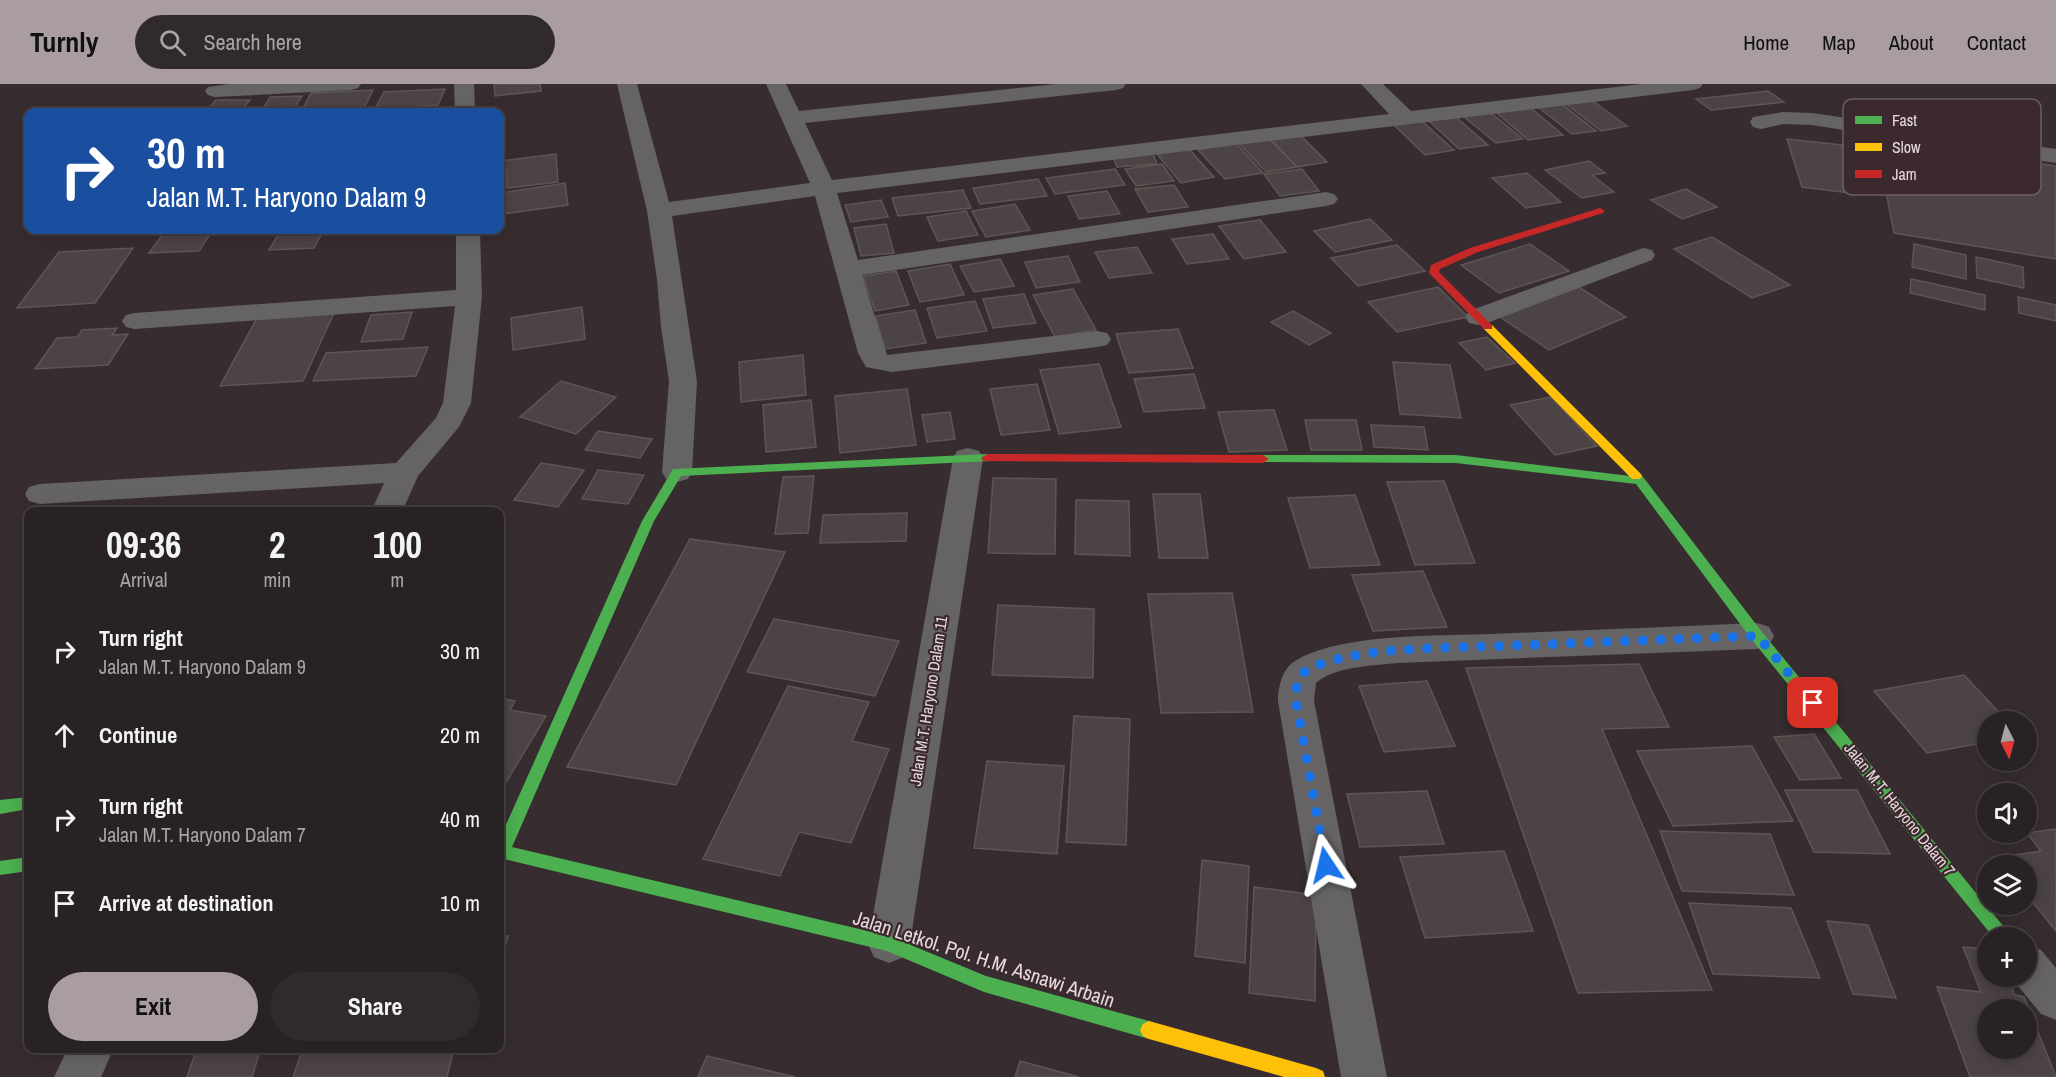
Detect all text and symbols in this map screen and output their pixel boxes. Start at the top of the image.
search box [135,15,555,69]
text: Turnly [30,23,99,61]
icon: search [156,26,189,59]
text: Search here [204,27,302,57]
text: Home [1743,28,1789,57]
text: Map [1822,28,1856,57]
text: About [1889,28,1934,57]
text: Contact [1967,28,2026,57]
legend [1843,99,2041,195]
text: Fast [1892,109,1917,131]
text: 30 m [147,125,226,181]
icon: right [48,132,126,210]
text: Slow [1892,136,1921,158]
text: Jam [1892,163,1917,185]
text: Jalan M.T. Haryono Dalam 9 [147,179,426,215]
text: 09:36 [106,521,181,569]
text: 2 [269,521,285,569]
text: 100 [373,521,422,569]
text: Arrival [120,566,167,593]
text: min [263,566,291,593]
text: m [391,566,404,593]
street label: Jalan M.T. Haryono Dalam 11 [904,614,952,788]
text: Turn right [99,623,183,653]
icon: right [48,635,81,668]
text: 30 m [440,636,480,666]
text: Jalan M.T. Haryono Dalam 9 [99,653,306,680]
pin [1787,677,1838,728]
icon: arrive [1796,686,1829,719]
north arrow [1977,711,2037,771]
map controls [1977,711,2037,1059]
icon: ahead [48,719,81,752]
text: Continue [99,720,177,750]
text: 20 m [440,720,480,750]
street label: Jalan M.T. Haryono Dalam 7 [1839,738,1961,880]
button: sound [1977,783,2037,843]
text: Turn right [99,791,183,821]
icon: right [48,803,81,836]
text: 40 m [440,804,480,834]
text: Jalan M.T. Haryono Dalam 7 [99,821,306,848]
position arrow [1294,833,1358,897]
button: layers [1977,855,2037,915]
icon: arrive [48,887,81,920]
text: Arrive at destination [99,888,273,918]
text: 10 m [440,888,480,918]
street label: Jalan Letkol. Pol. H.M. Asnawi Arbain [850,903,1118,1014]
button: + [1977,927,2037,987]
button: Exit [48,972,258,1041]
button: Share [270,972,480,1041]
button: − [1977,999,2037,1059]

